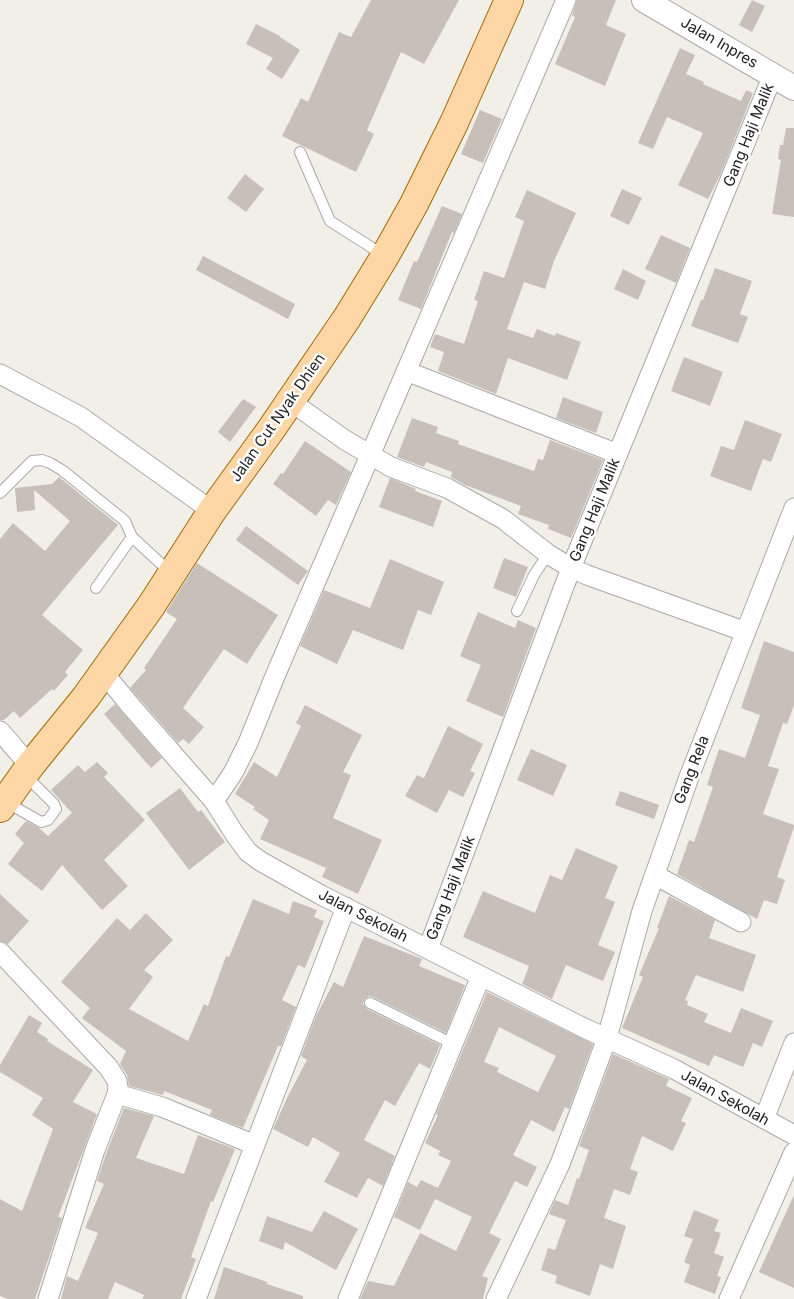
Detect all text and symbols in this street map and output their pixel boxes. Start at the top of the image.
street label: Jalan Inpres [677,14,761,72]
street label: Gang Haji Malik [720,80,778,190]
street label: Jalan Cut Nyak Dhien [227,350,329,486]
street label: Gang Haji Malik [566,455,624,565]
street label: Gang Rela [671,733,713,807]
street label: Gang Haji Malik [423,833,479,943]
street label: Jalan Sekolah [315,886,411,946]
street label: Jalan Sekolah [678,1066,772,1130]

